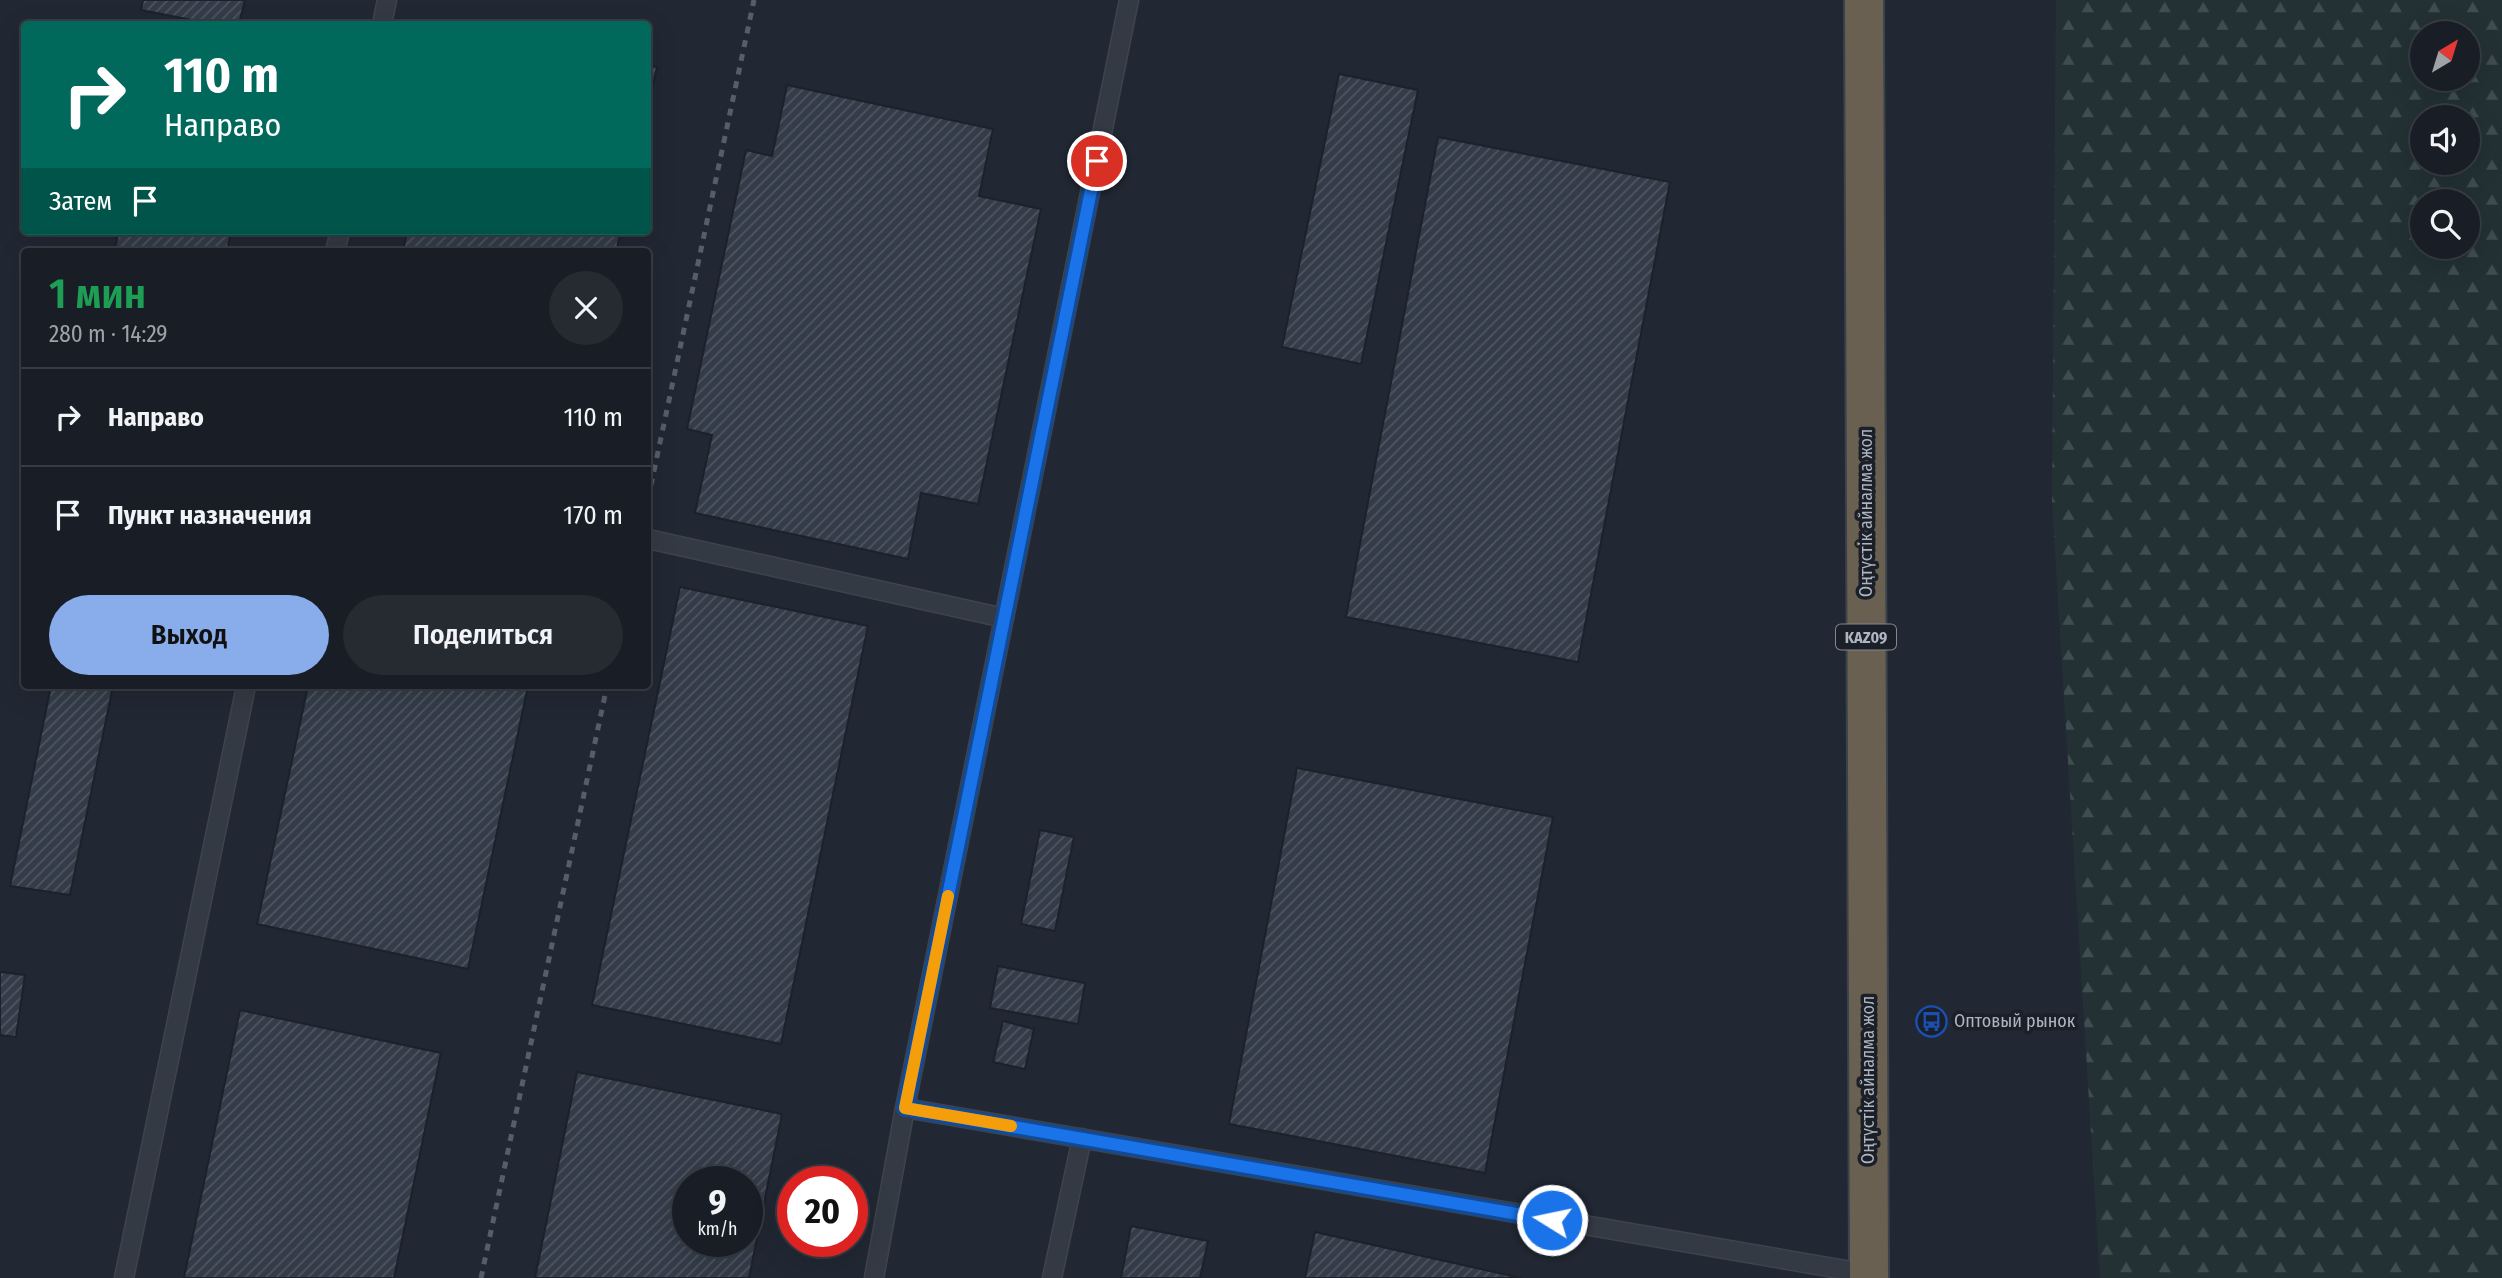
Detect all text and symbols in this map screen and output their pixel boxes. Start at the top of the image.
north arrow [2410,21,2480,91]
map controls [2410,21,2480,259]
text: 110 m [164,46,279,105]
icon: right [49,49,140,140]
button: sound [2410,105,2480,175]
text: Направо [164,106,281,144]
pin [1067,131,1127,191]
icon: arrive [1078,142,1116,180]
icon: arrive [126,182,164,220]
text: Затем [49,186,112,217]
button: search [2410,189,2480,259]
text: 1 мин [49,269,146,319]
button: close [549,271,623,345]
text: 280 m · 14:29 [49,320,168,348]
icon: right [49,398,87,436]
text: Направо [108,402,204,433]
text: 110 m [563,402,623,433]
street label: Оңтүстік айналма жол [1855,429,1877,597]
icon: arrive [49,496,87,534]
text: Пункт назначения [108,500,312,531]
text: 170 m [563,500,623,531]
button: Выход [49,595,329,675]
button: Поделиться [343,595,623,675]
road number: KAZ09 [1836,624,1896,650]
street label: Оңтүстік айналма жол [1857,996,1879,1164]
bus stop icon: Оптовый рынок [1914,1004,1948,1038]
place label: Оптовый рынок [1954,1010,2076,1032]
speed limit sign: 20 [777,1166,868,1257]
text: 9 [708,1181,727,1223]
position arrow [1515,1183,1589,1257]
text: km/h [697,1218,738,1240]

